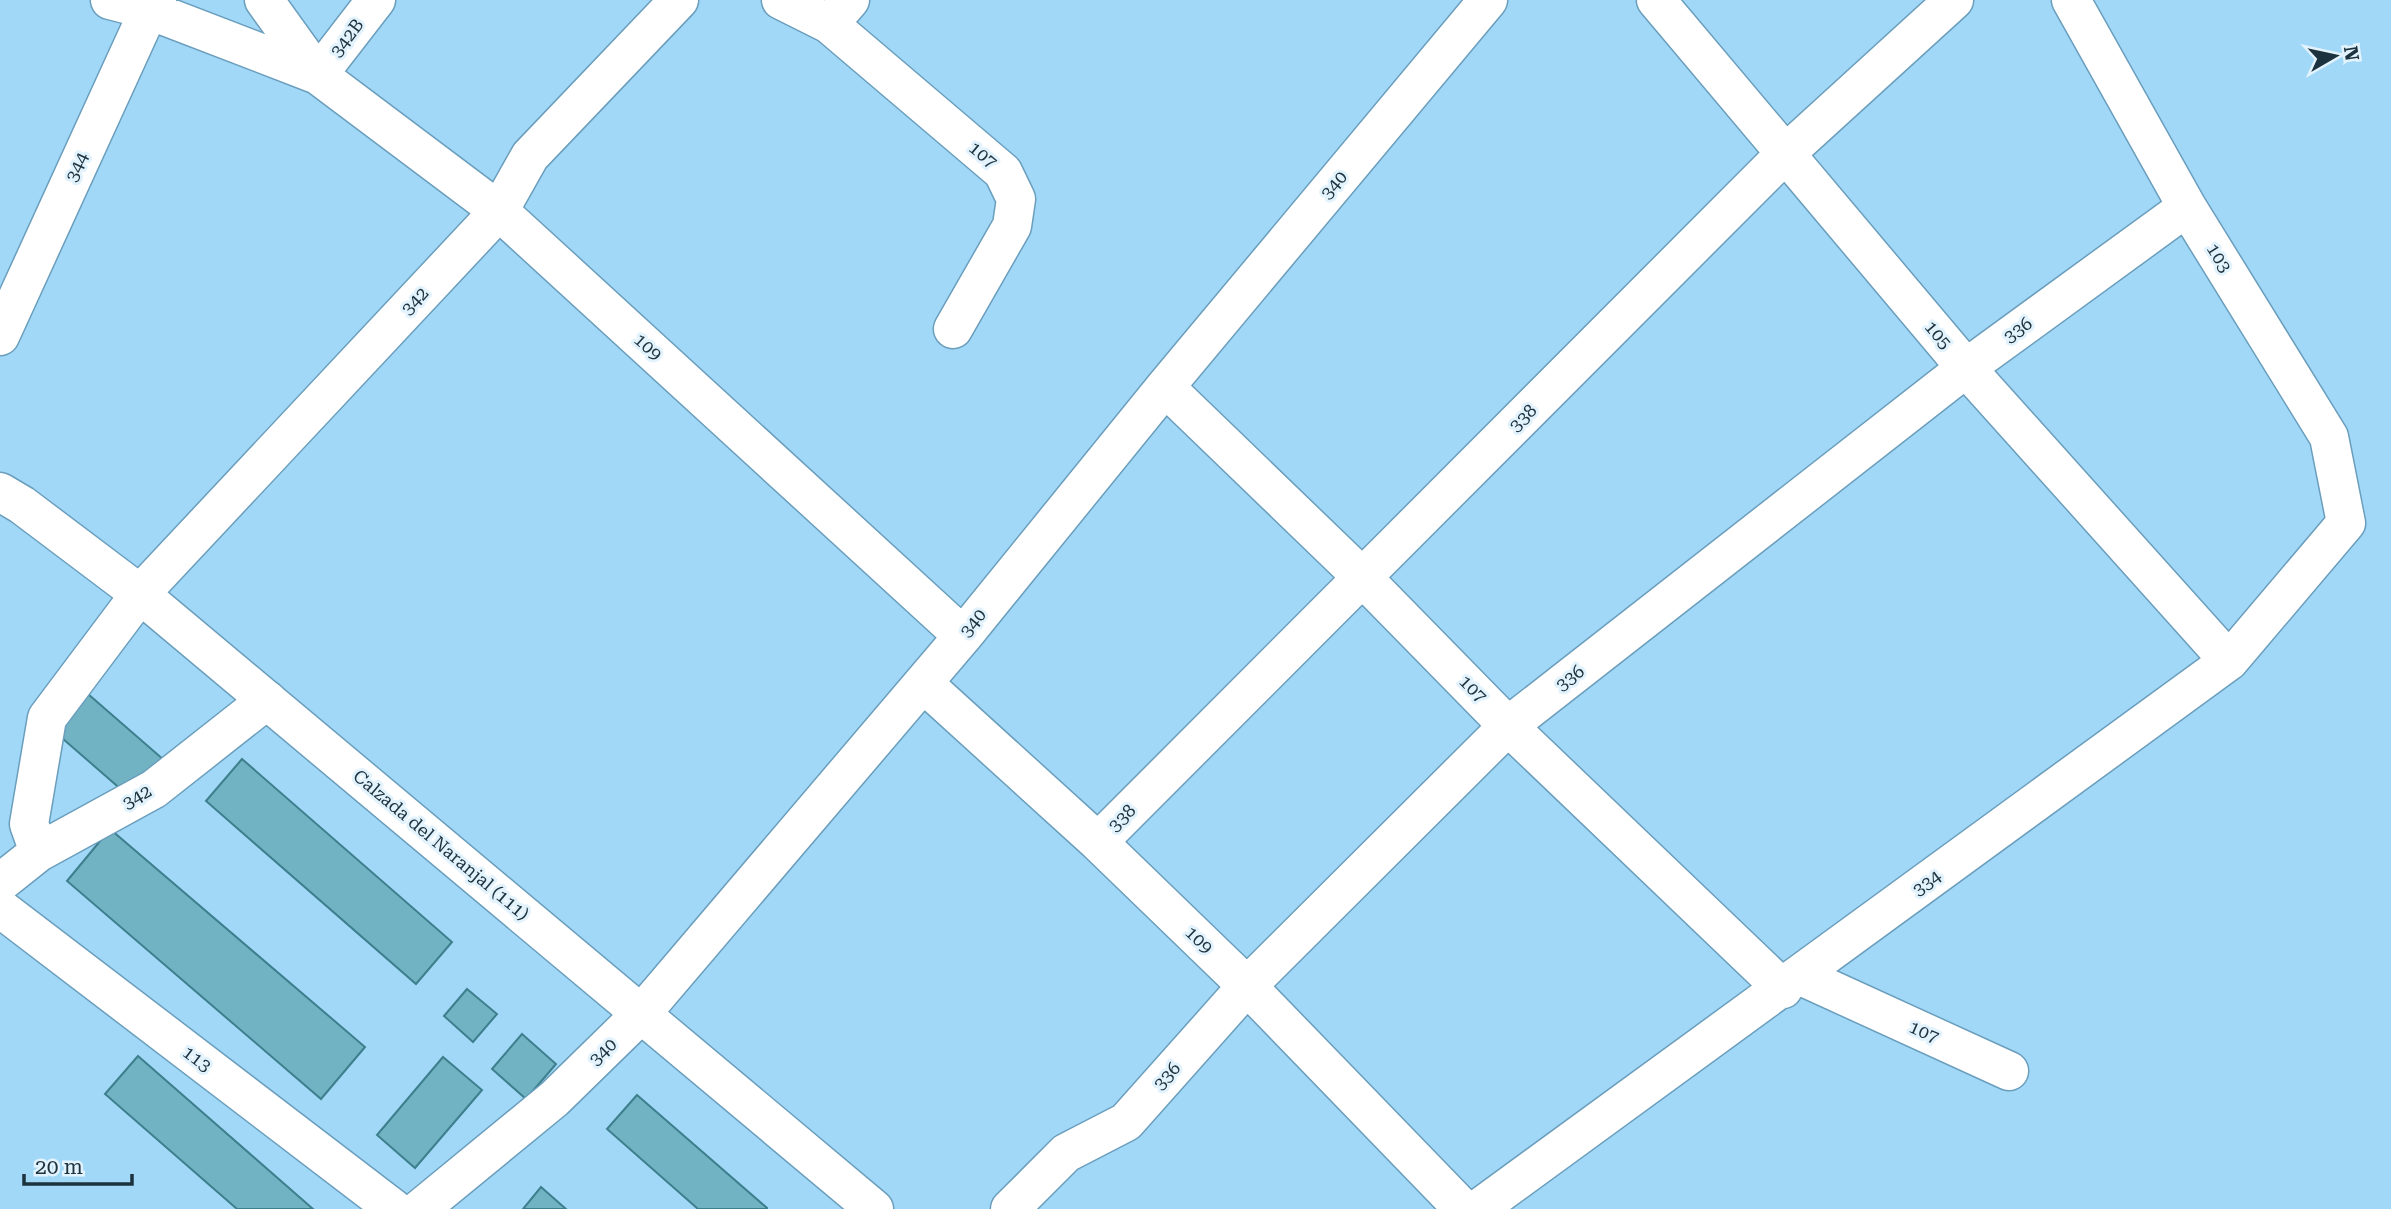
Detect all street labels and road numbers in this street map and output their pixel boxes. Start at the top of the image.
street label: 342B [325,14,368,61]
street label: 107 [965,137,1002,172]
street label: 344 [61,149,92,185]
street label: 340 [1316,166,1351,203]
street label: 103 [2203,239,2236,276]
street label: 342 [397,282,433,319]
street label: 336 [1999,312,2036,347]
street label: 105 [1921,316,1956,353]
street label: 109 [630,329,667,365]
street label: 338 [1505,400,1541,436]
street label: 340 [955,604,990,641]
street label: 336 [1551,660,1588,695]
street label: 107 [1455,671,1491,707]
street label: Calzada del Naranjal (111) [349,765,534,924]
street label: 342 [118,780,155,813]
street label: 338 [1104,800,1140,836]
street label: 334 [1908,865,1945,900]
street label: 109 [1181,922,1218,958]
street label: 107 [1906,1016,1942,1047]
street label: 340 [584,1034,621,1070]
street label: 113 [179,1041,216,1076]
street label: 336 [1149,1057,1185,1094]

